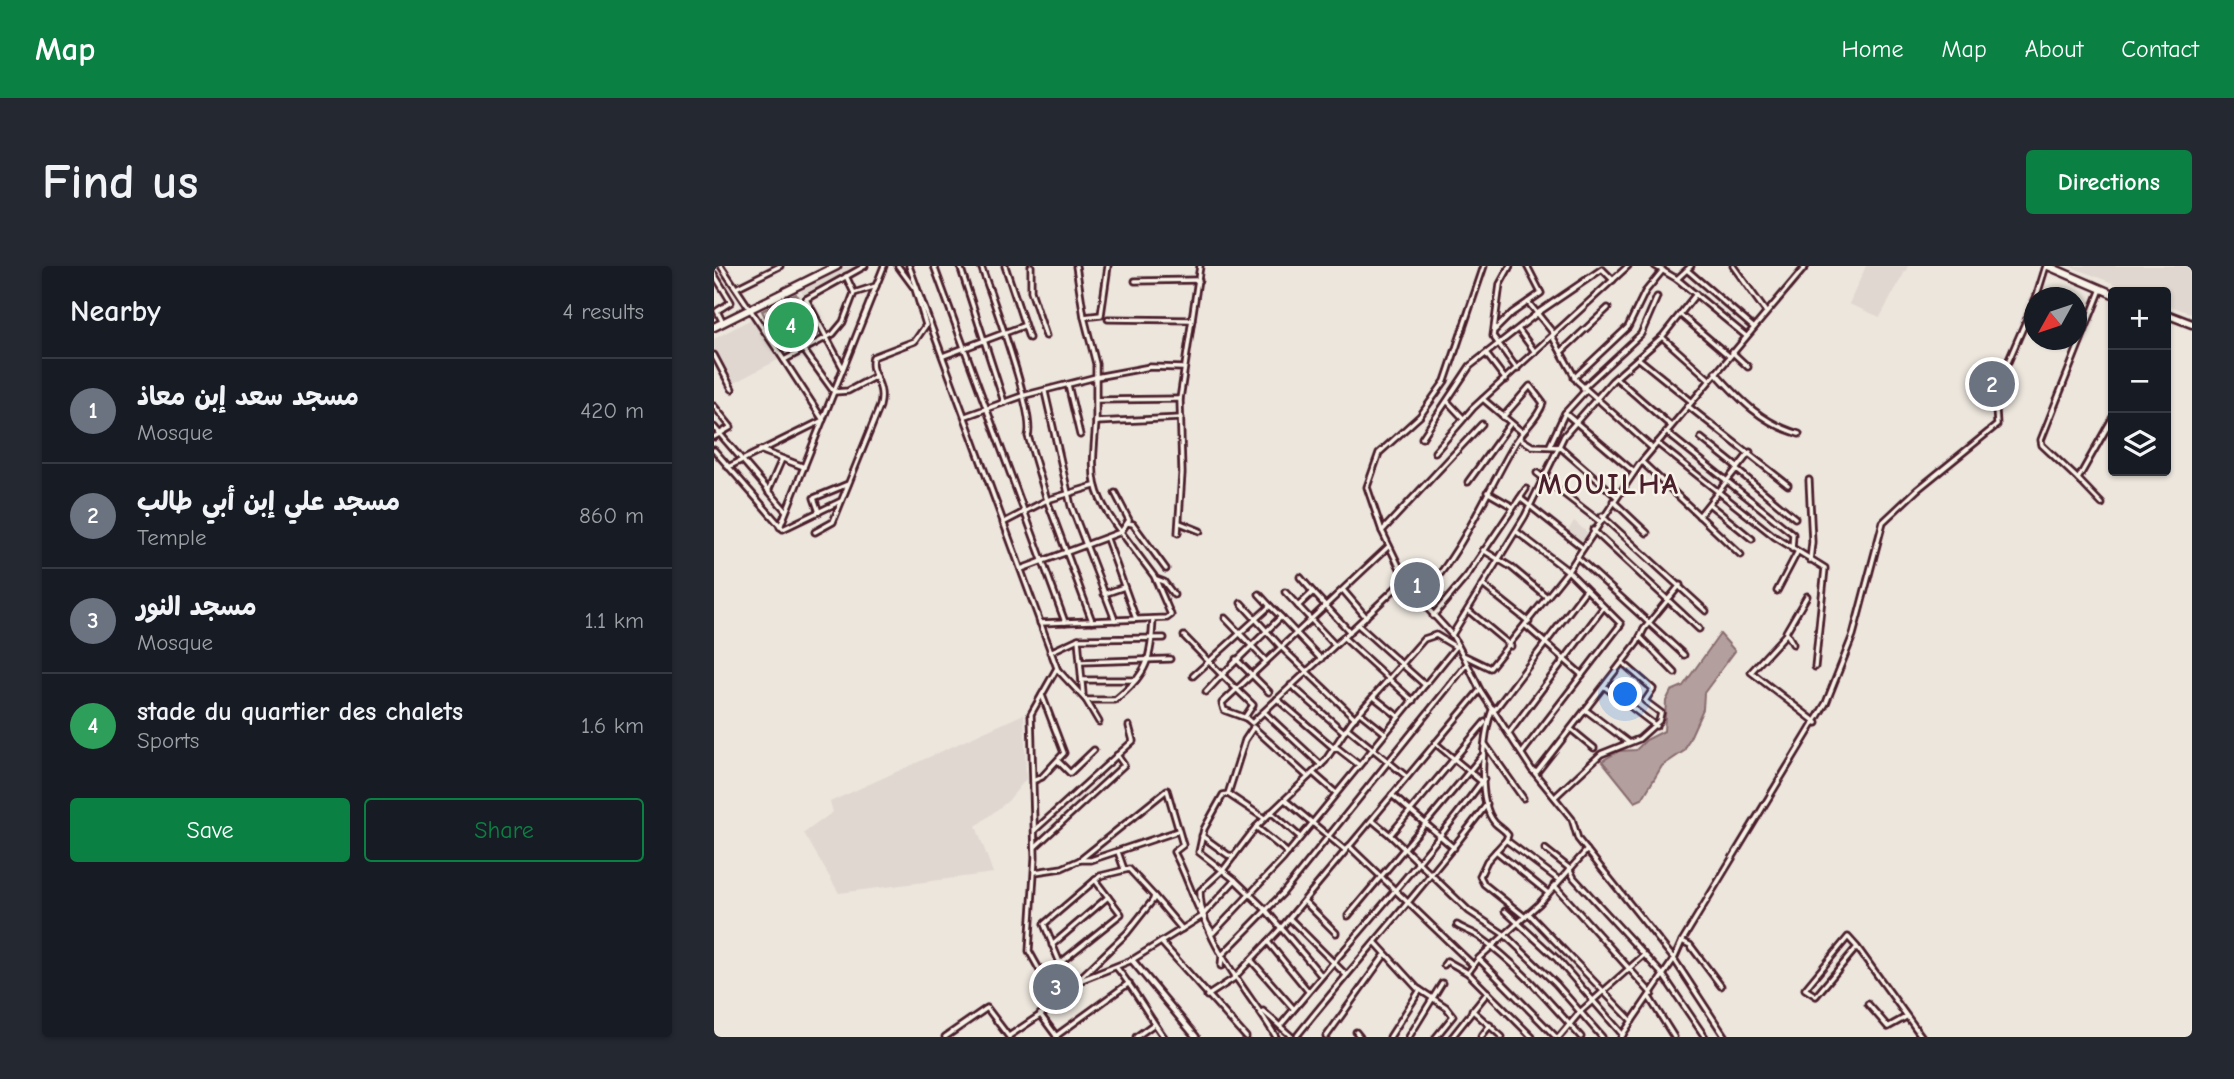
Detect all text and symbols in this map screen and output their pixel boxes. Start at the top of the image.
text: Map [35,30,96,68]
text: Home [1842,35,1903,63]
text: Map [1941,35,1987,63]
text: About [2025,35,2083,63]
text: Contact [2121,35,2199,63]
button: Directions [2026,150,2192,214]
text: Find us [42,154,198,210]
north arrow [2024,287,2087,350]
map controls [2108,287,2171,476]
button: + [2108,287,2171,350]
text: Nearby [70,294,161,329]
text: 4 results [562,298,644,325]
pin: 4 [768,299,814,351]
button: − [2108,350,2171,413]
pin: 2 [1969,358,2015,410]
text: مسجد سعد إبن معاذ [137,382,359,412]
text: 1 [88,397,98,424]
text: 420 m [580,397,644,424]
button: layers [2108,413,2171,476]
text: Mosque [137,419,213,446]
district label: MOUILHA [1538,467,1680,502]
text: مسجد علي إبن أبي طالب [137,487,400,517]
text: 2 [87,502,99,529]
text: 860 m [579,502,644,529]
text: Temple [137,524,206,551]
pin: 1 [1394,559,1440,611]
text: مسجد النور [137,592,257,622]
text: 3 [87,607,99,634]
text: 1.1 km [584,607,644,634]
text: Mosque [137,629,213,656]
your location [1608,677,1642,711]
text: stade du quartier des chalets [137,697,463,727]
text: 4 [88,712,98,739]
text: 1.6 km [581,712,644,739]
text: Sports [137,727,199,754]
button: Save [70,798,350,862]
button: Share [364,798,644,862]
pin: 3 [1033,961,1079,1013]

